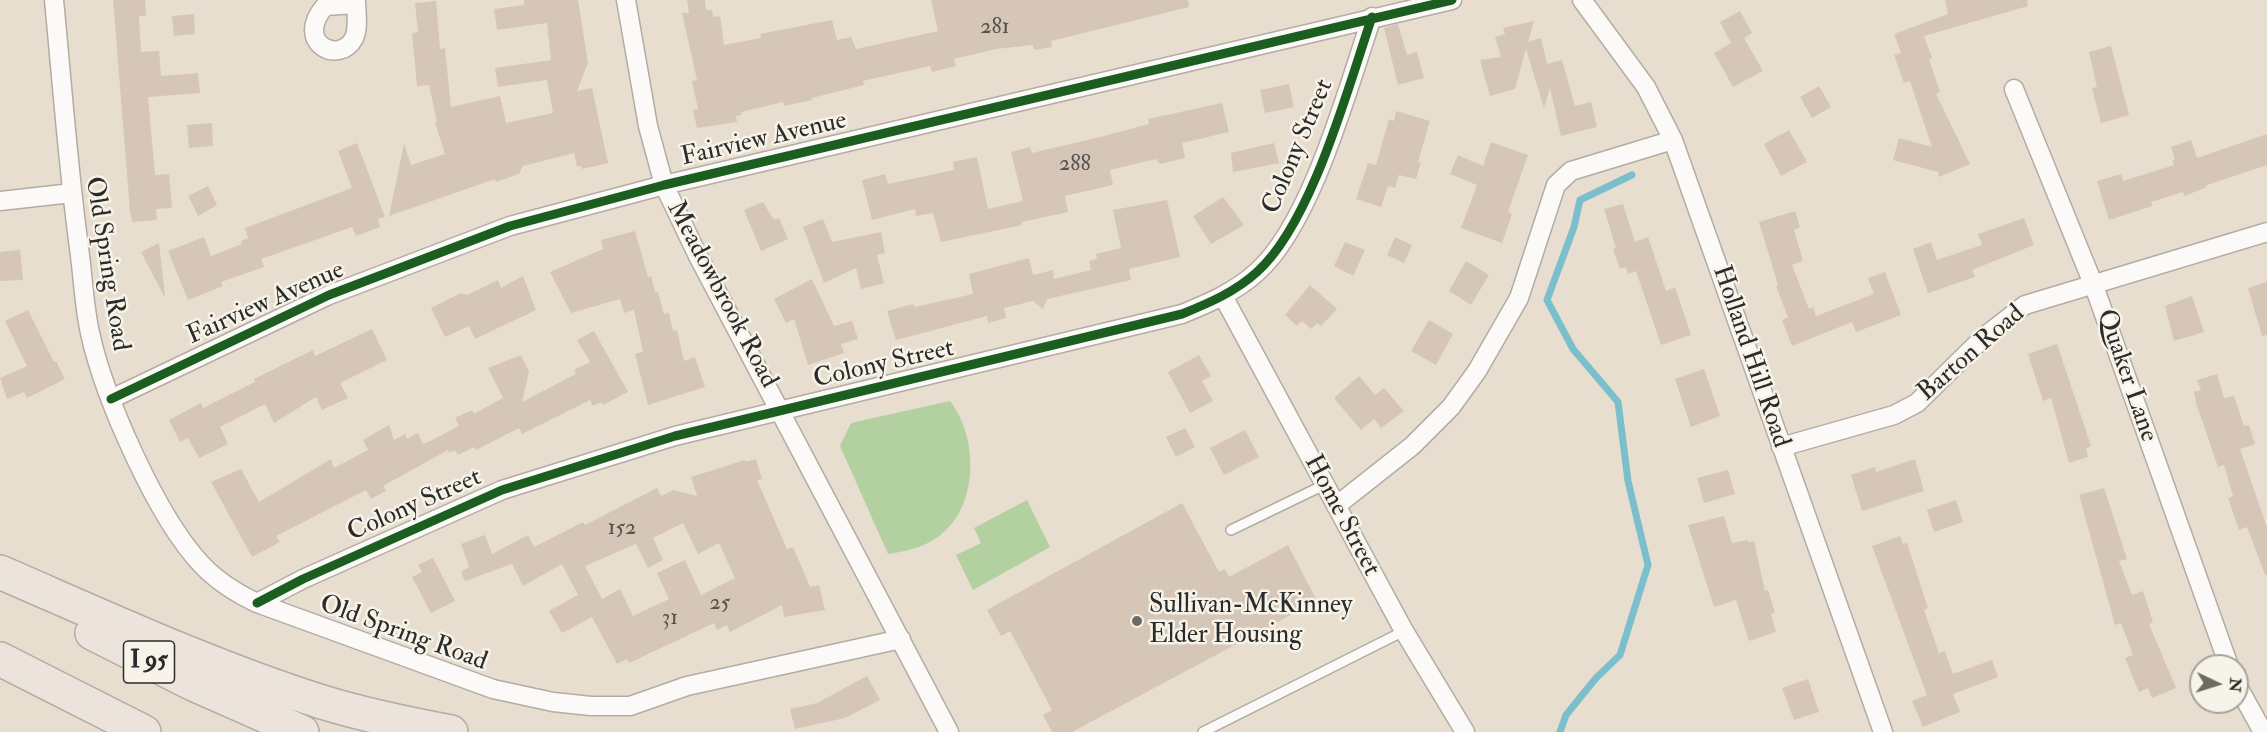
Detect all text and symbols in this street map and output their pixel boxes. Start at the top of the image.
house number: 281 [980,15,1010,41]
street label: Colony Street [1257,75,1341,219]
street label: Fairview Avenue [678,106,850,174]
house number: 288 [1059,152,1091,178]
street label: Old Spring Road [77,175,135,353]
street label: Meadowbrook Road [659,196,783,394]
street label: Fairview Avenue [183,255,349,353]
street label: Holland Hill Road [1704,262,1796,452]
street label: Barton Road [1912,299,2032,409]
street label: Quaker Lane [2089,306,2163,446]
street label: Colony Street [811,334,957,396]
street label: Home Street [1296,450,1386,582]
street label: Colony Street [343,463,487,549]
house number: 152 [608,516,636,542]
street label: Old Spring Road [315,589,491,679]
place label: Sullivan-McKinney Elder Housing [1149,590,1352,652]
house number: 25 [710,591,730,617]
house number: 31 [662,606,678,632]
marker: Sullivan-McKinney Elder Housing [1130,614,1144,628]
road number: I 95 [124,641,174,683]
north arrow [2189,654,2249,714]
text: N [2224,677,2245,693]

